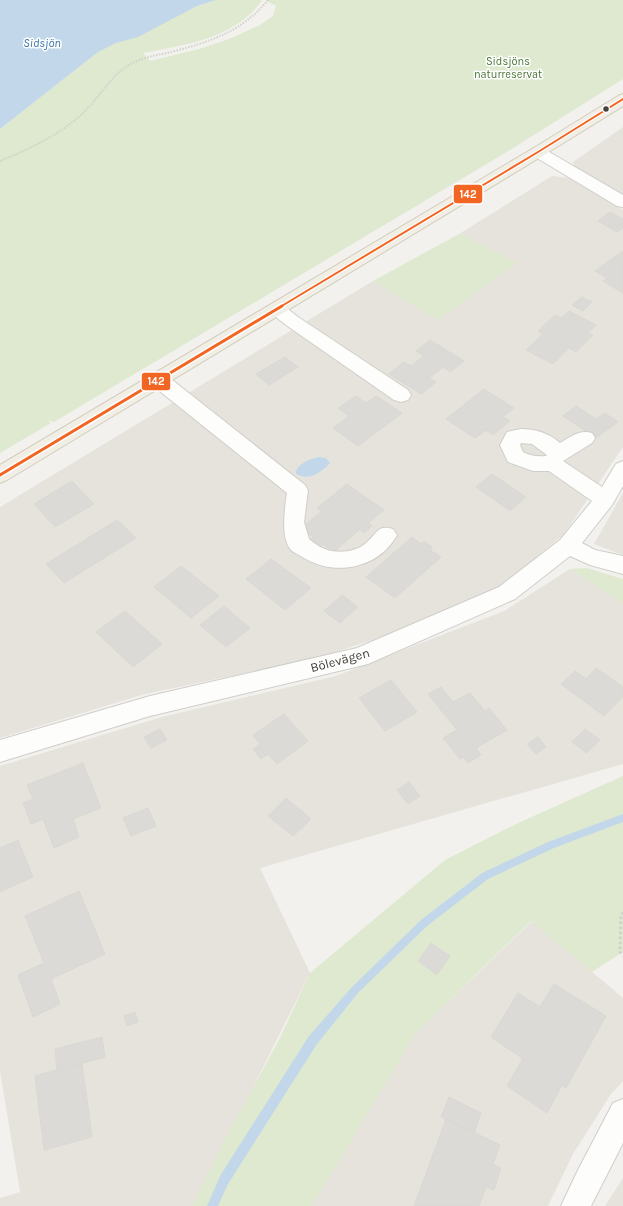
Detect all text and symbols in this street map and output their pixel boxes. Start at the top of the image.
water label: Sidsjön [23,36,61,50]
park label: Sidsjöns naturreservat [474,55,542,81]
unlabelled marker [601,104,611,114]
line badge: 142 [453,184,483,204]
text: 142 [459,188,477,201]
line badge: 142 [141,372,171,391]
text: 142 [147,375,165,388]
street label: Bölevägen [309,645,371,675]

